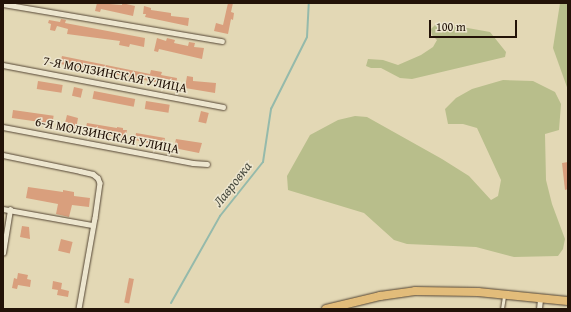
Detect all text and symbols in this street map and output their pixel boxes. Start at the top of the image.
scale bar [431,12,519,38]
text: 100 m [436,18,466,35]
street label: 7-Я МОЛЗИНСКАЯ УЛИЦА [42,53,188,97]
street label: 6-Я МОЛЗИНСКАЯ УЛИЦА [34,114,180,158]
water label: Лавровка [209,158,255,210]

